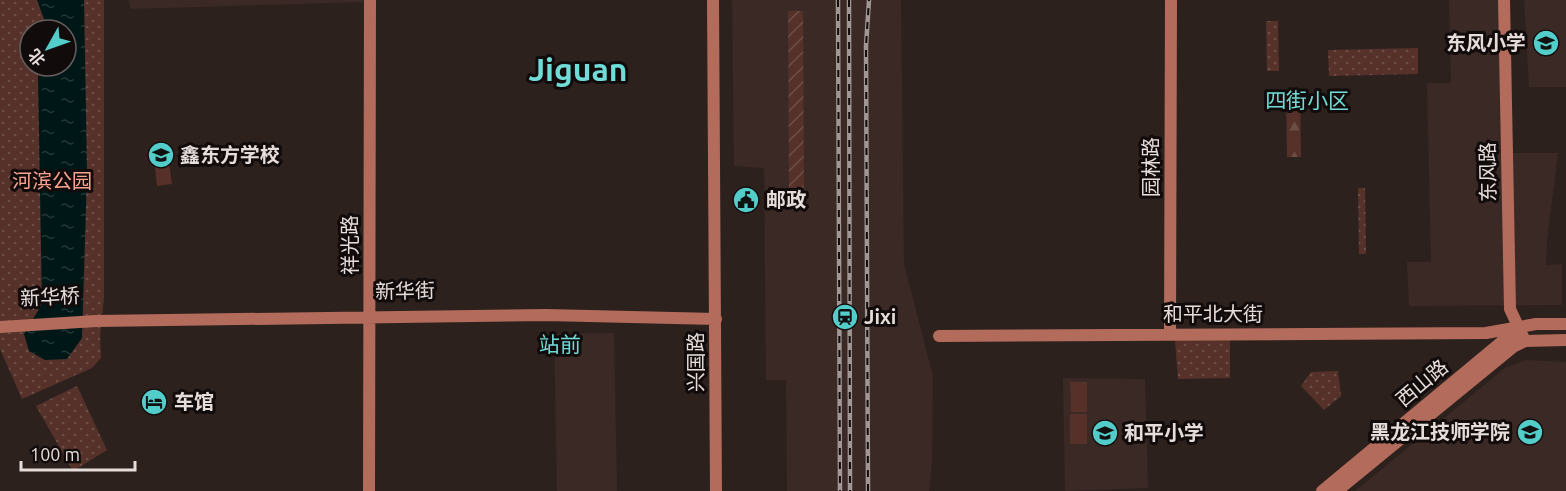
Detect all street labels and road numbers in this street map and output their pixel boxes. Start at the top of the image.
street label: 园林路 [1139,137,1162,197]
street label: 东风路 [1475,142,1500,202]
street label: 祥光路 [338,215,361,275]
street label: 新华街 [375,278,435,303]
street label: 新华桥 [19,283,81,310]
street label: 和平北大街 [1163,302,1263,325]
street label: 兴国路 [684,332,707,392]
street label: 西山路 [1391,355,1452,411]

